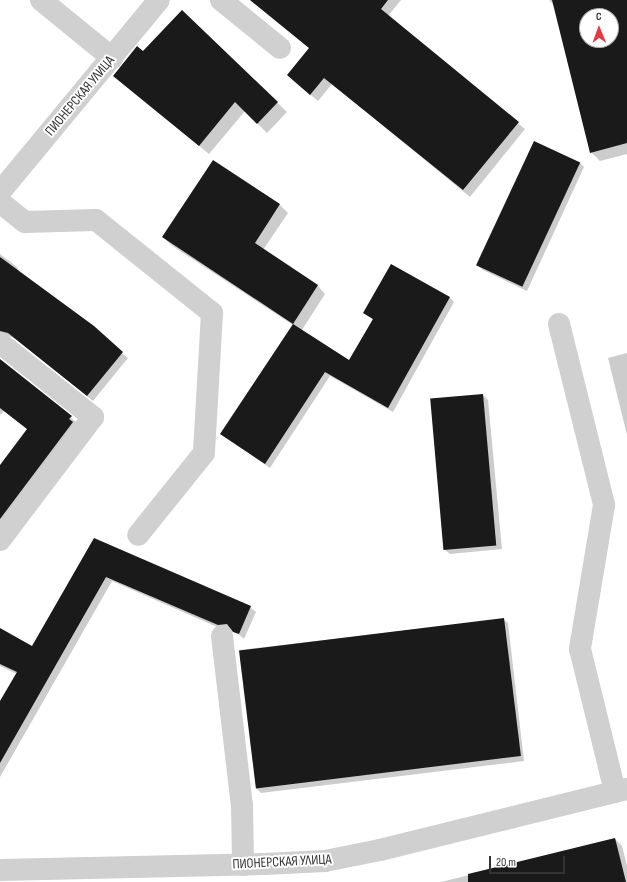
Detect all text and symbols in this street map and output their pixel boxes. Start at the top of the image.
north arrow [579,8,619,48]
text: С [596,10,602,23]
street label: ПИОНЕРСКАЯ УЛИЦА [42,53,118,139]
scale bar [491,848,567,874]
street label: ПИОНЕРСКАЯ УЛИЦА [232,851,332,873]
text: 20 m [496,855,516,870]

